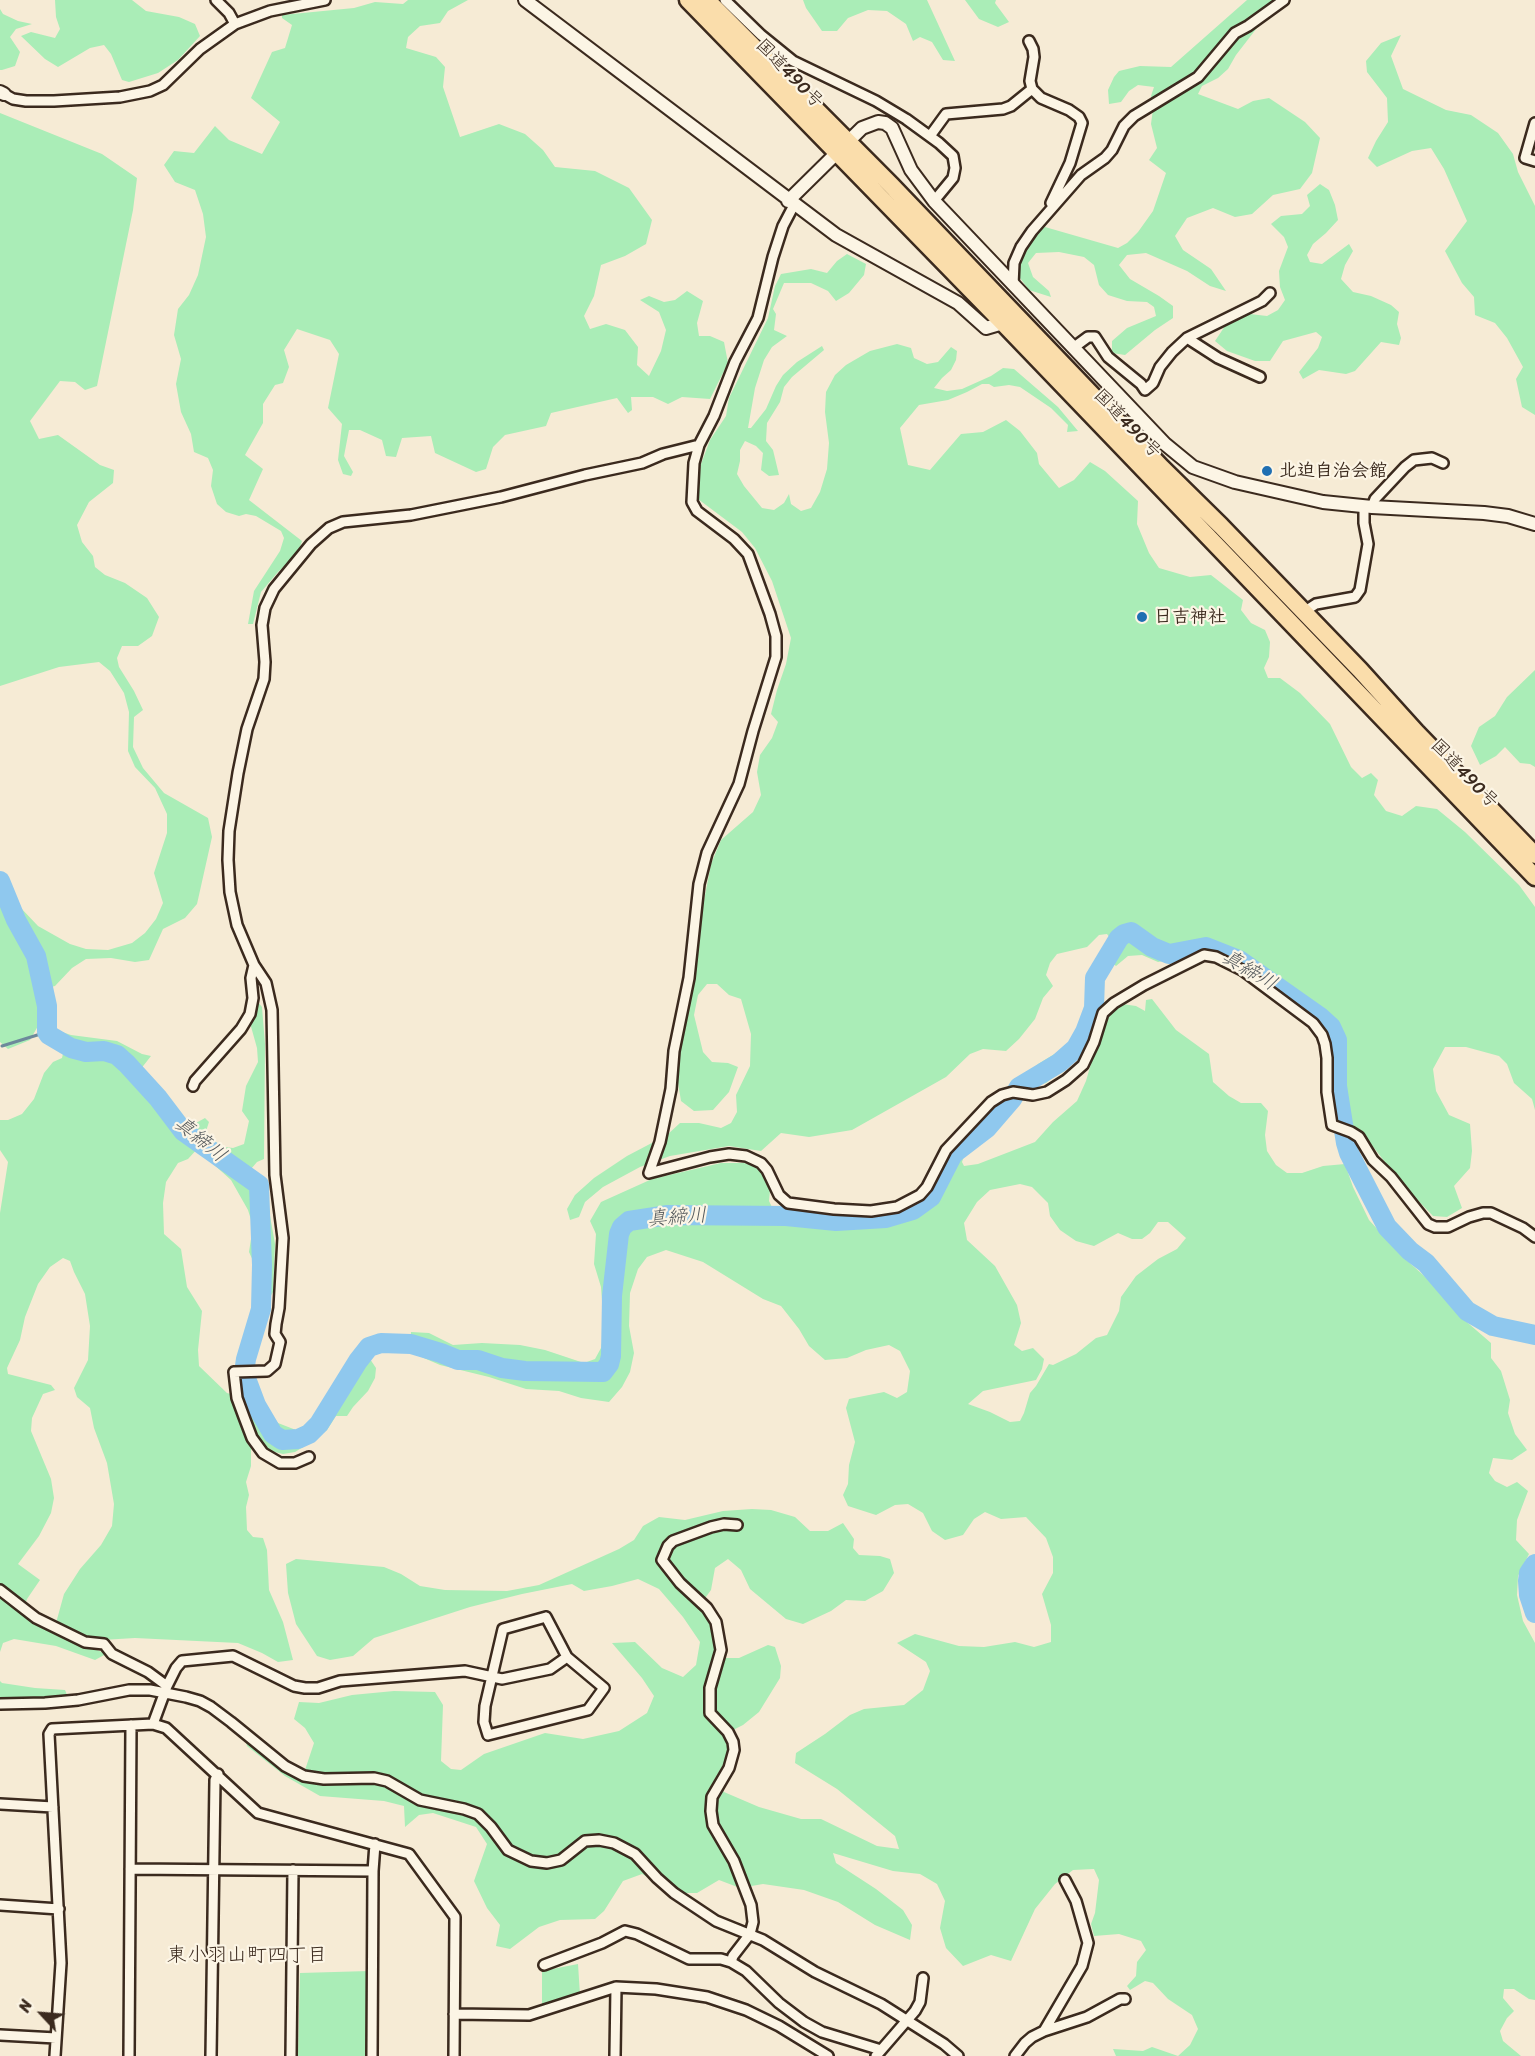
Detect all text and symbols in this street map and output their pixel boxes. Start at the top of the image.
street label: 国道490号 [751,35,827,113]
street label: 国道490号 [1089,385,1165,463]
place label: 北迫自治会館 [1279,460,1387,482]
marker: 北迫自治会館 [1260,464,1274,478]
place label: 日吉神社 [1154,606,1226,628]
marker: 日吉神社 [1135,610,1149,624]
street label: 国道490号 [1426,735,1502,813]
water label: 真締川 [1217,945,1281,997]
water label: 真締川 [169,1112,231,1168]
water label: 真締川 [646,1204,708,1232]
district label: 東小羽山町四丁目 [167,1944,327,1968]
north arrow [12,1984,72,2044]
text: N [10,1995,41,2017]

